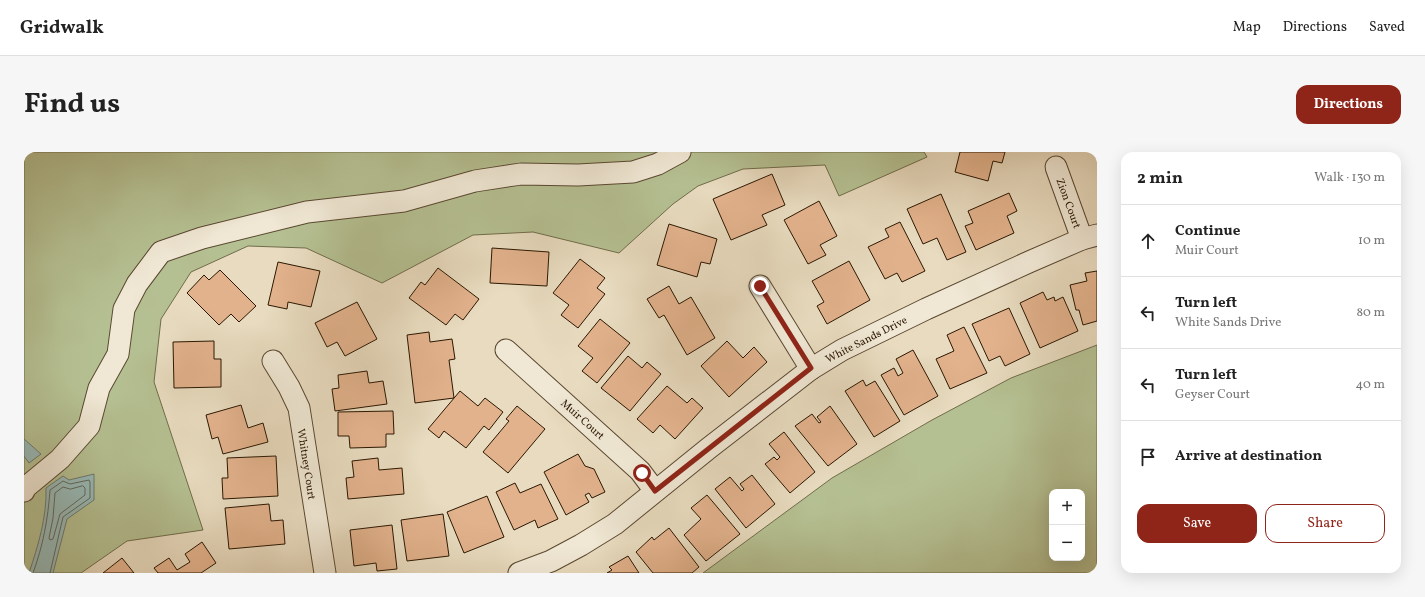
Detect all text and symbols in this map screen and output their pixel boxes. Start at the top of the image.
text: Gridwalk [20,15,104,41]
text: Map [1233,18,1261,37]
text: Directions [1283,18,1347,37]
text: Saved [1369,18,1405,37]
text: Find us [24,85,120,124]
button: Directions [1296,85,1401,124]
text: 2 min [1137,167,1183,190]
text: Walk · 130 m [1314,169,1385,187]
street label: Zion Court [1052,176,1084,231]
text: Continue [1175,221,1240,242]
icon: ahead [1137,230,1159,252]
text: 10 m [1358,232,1385,250]
text: Muir Court [1175,242,1239,260]
route end [751,277,769,295]
text: Turn left [1175,293,1237,314]
icon: left [1137,302,1159,324]
text: 80 m [1356,304,1385,322]
street label: White Sands Drive [823,313,910,367]
text: White Sands Drive [1175,314,1281,332]
text: Turn left [1175,365,1237,386]
icon: left [1137,374,1159,396]
text: 40 m [1356,376,1385,394]
text: Geyser Court [1175,386,1250,404]
street label: Muir Court [557,396,607,444]
street label: Whitney Court [292,428,319,501]
icon: arrive [1137,446,1159,468]
text: Arrive at destination [1175,446,1322,467]
route start [633,464,651,482]
map controls [1049,489,1085,561]
button: + [1049,489,1085,525]
button: Save [1137,504,1257,543]
button: Share [1265,504,1385,543]
button: − [1049,525,1085,561]

